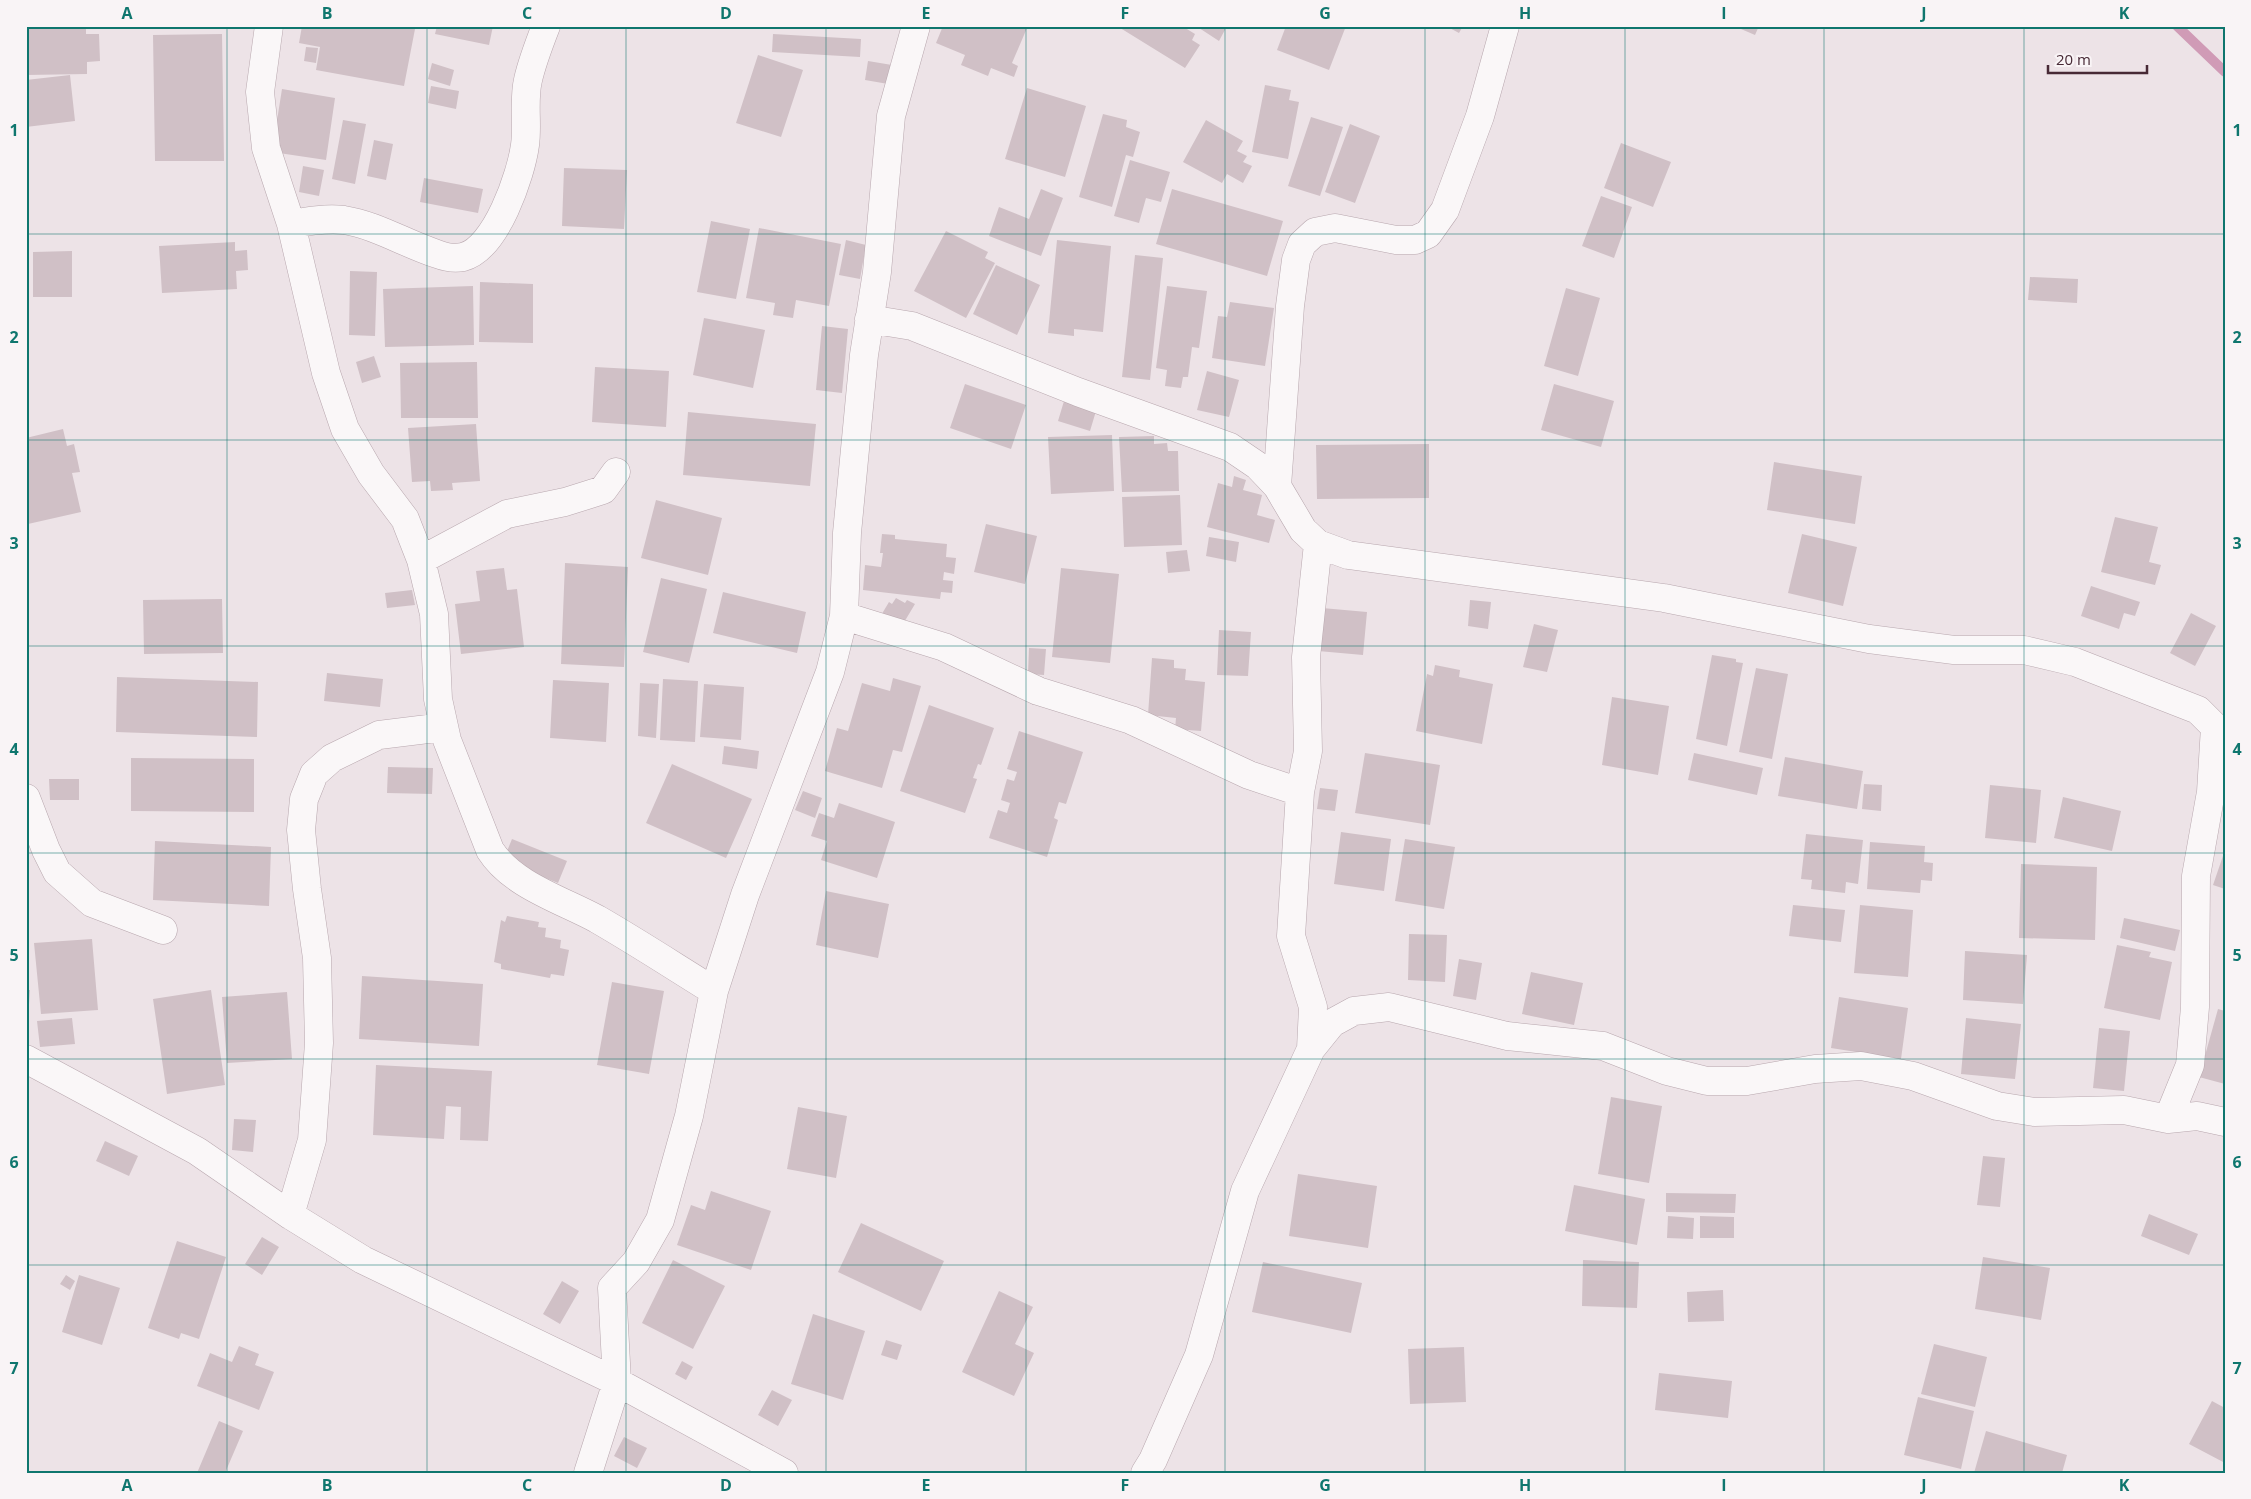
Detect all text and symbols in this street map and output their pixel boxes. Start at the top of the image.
text: A [121,2,133,24]
text: B [322,2,332,24]
text: C [522,2,532,24]
text: D [720,2,732,24]
text: E [922,2,931,24]
text: F [1121,2,1129,24]
text: G [1319,2,1331,24]
text: H [1519,2,1531,24]
text: I [1721,2,1727,24]
text: J [1919,2,1927,24]
text: K [2119,2,2130,24]
scale bar [2048,42,2147,74]
text: 20 m [2056,49,2091,69]
text: 1 [9,119,19,141]
text: 1 [2232,119,2242,141]
text: 2 [9,326,19,348]
text: 2 [2232,326,2242,348]
text: 3 [9,532,19,554]
text: 3 [2232,532,2242,554]
text: 4 [9,738,19,760]
text: 4 [2232,738,2242,760]
text: 5 [9,944,19,966]
text: 5 [2232,944,2242,966]
text: 6 [9,1151,19,1173]
text: 6 [2232,1151,2242,1173]
text: 7 [9,1357,19,1379]
text: 7 [2232,1357,2242,1379]
text: A [121,1474,133,1496]
text: B [322,1474,332,1496]
text: C [522,1474,532,1496]
text: D [720,1474,732,1496]
text: E [922,1474,931,1496]
text: F [1121,1474,1129,1496]
text: G [1319,1474,1331,1496]
text: H [1519,1474,1531,1496]
text: I [1721,1474,1727,1496]
text: J [1919,1474,1927,1496]
text: K [2119,1474,2130,1496]

